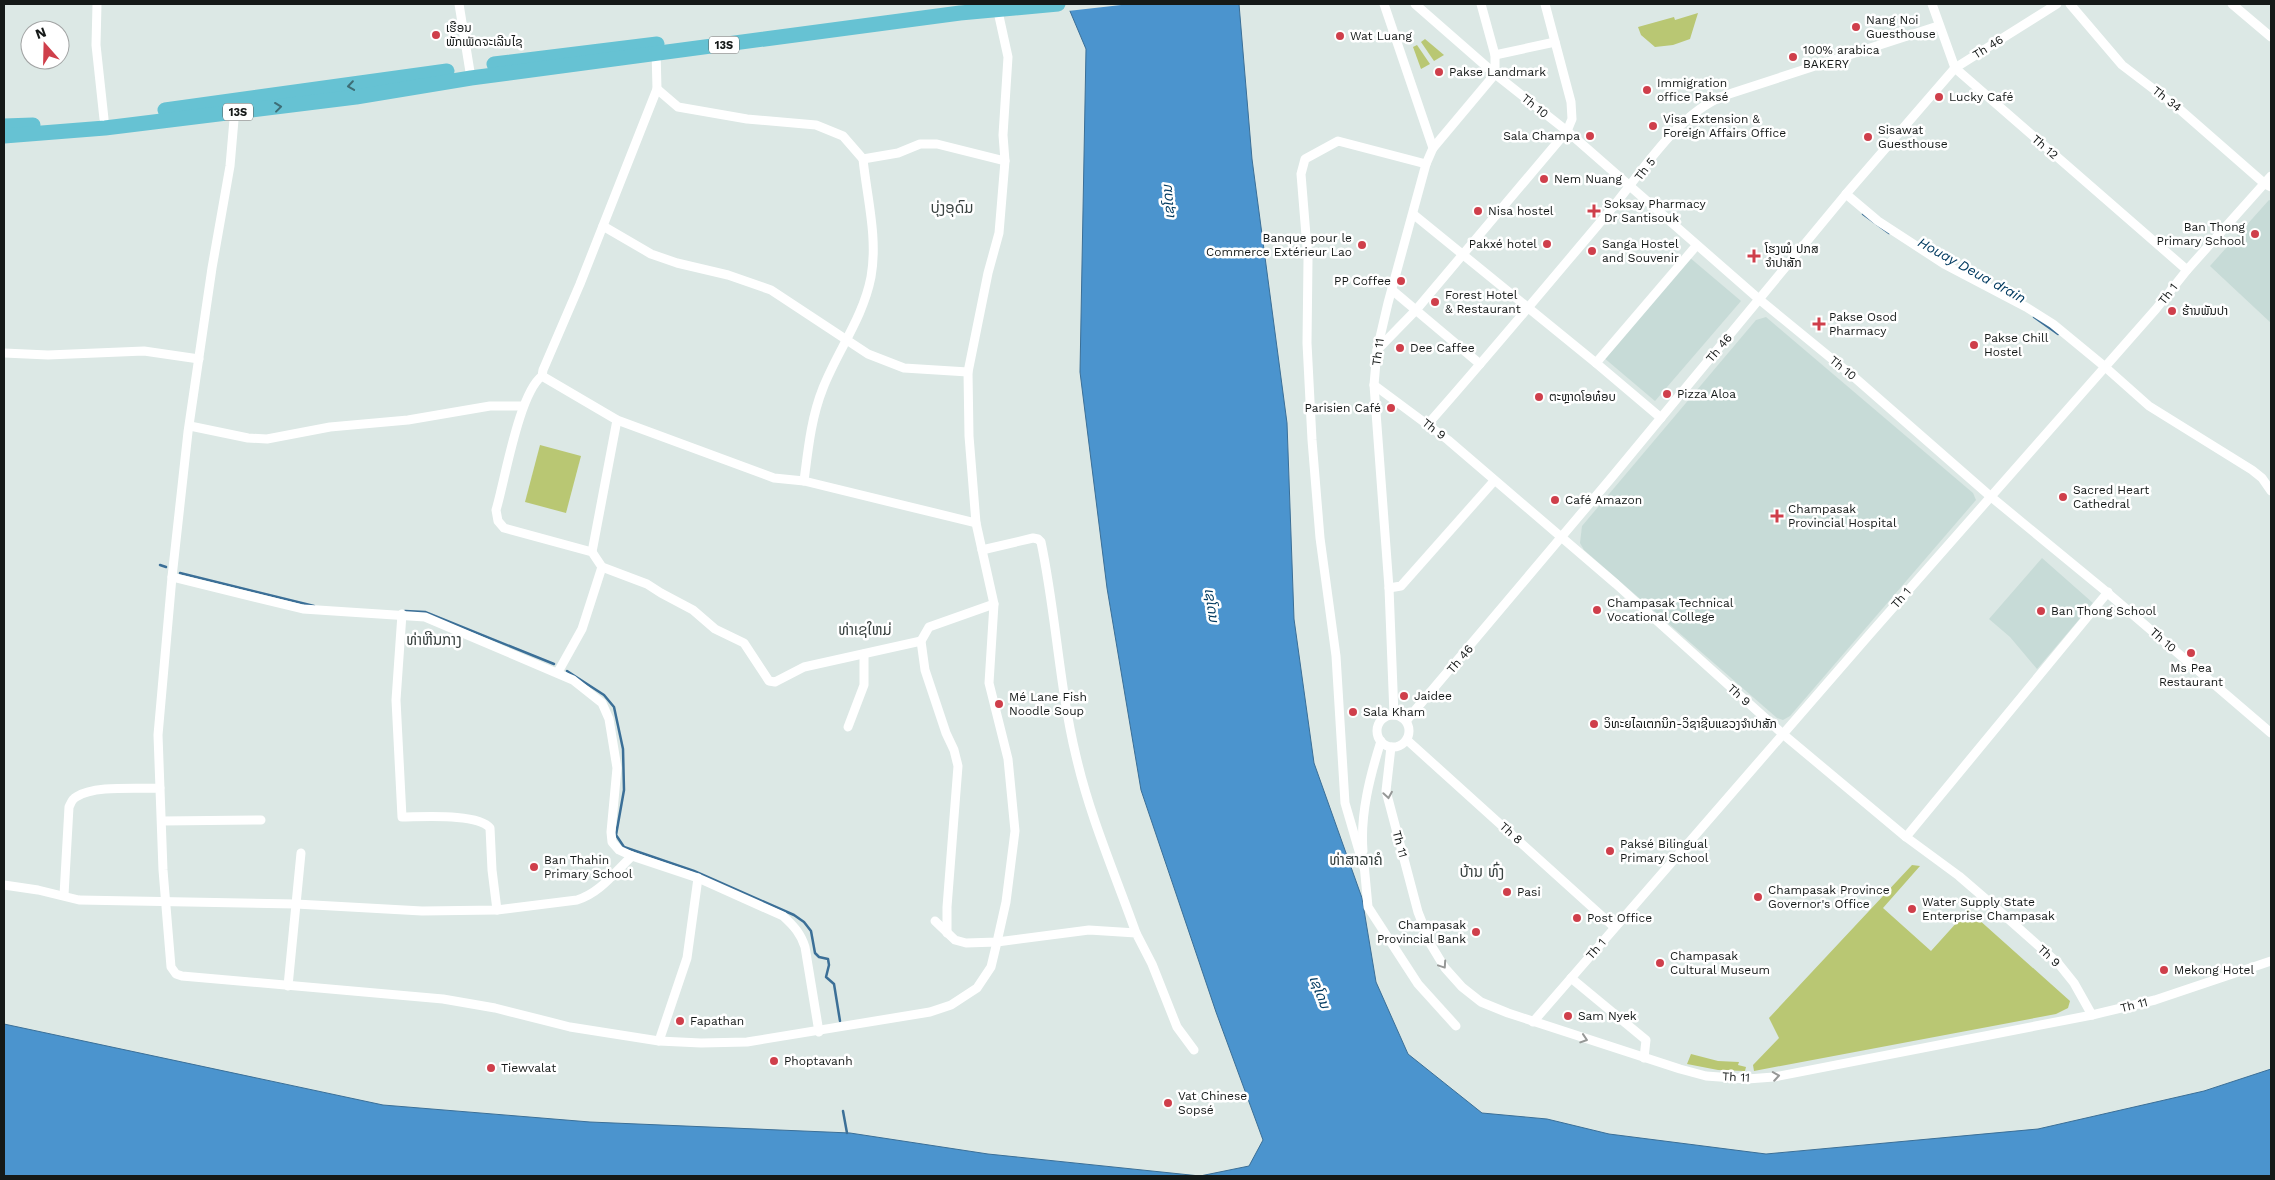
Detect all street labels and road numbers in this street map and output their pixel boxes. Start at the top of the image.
street label: Th 46 [1970,32,2006,62]
road number: 13S [709,36,739,54]
street label: Th 34 [2150,83,2184,115]
street label: Th 10 [1519,91,1551,121]
road number: 13S [223,104,253,120]
street label: Th 12 [2029,132,2061,162]
street label: Th 5 [1632,155,1658,183]
street label: Th 1 [2155,281,2181,307]
street label: Th 46 [1703,331,1735,365]
street label: Th 11 [1369,337,1387,367]
street label: Th 10 [1827,353,1859,383]
street label: Th 9 [1419,415,1449,443]
street label: Th 1 [1888,585,1914,611]
street label: Th 10 [2147,625,2179,655]
street label: Th 46 [1444,642,1476,676]
street label: Th 9 [1725,681,1753,709]
street label: Th 8 [1497,819,1525,847]
street label: Th 11 [1390,829,1410,859]
street label: Th 1 [1583,936,1609,962]
street label: Th 9 [2035,942,2063,970]
street label: Th 11 [2119,995,2149,1015]
street label: Th 11 [1722,1069,1750,1085]

